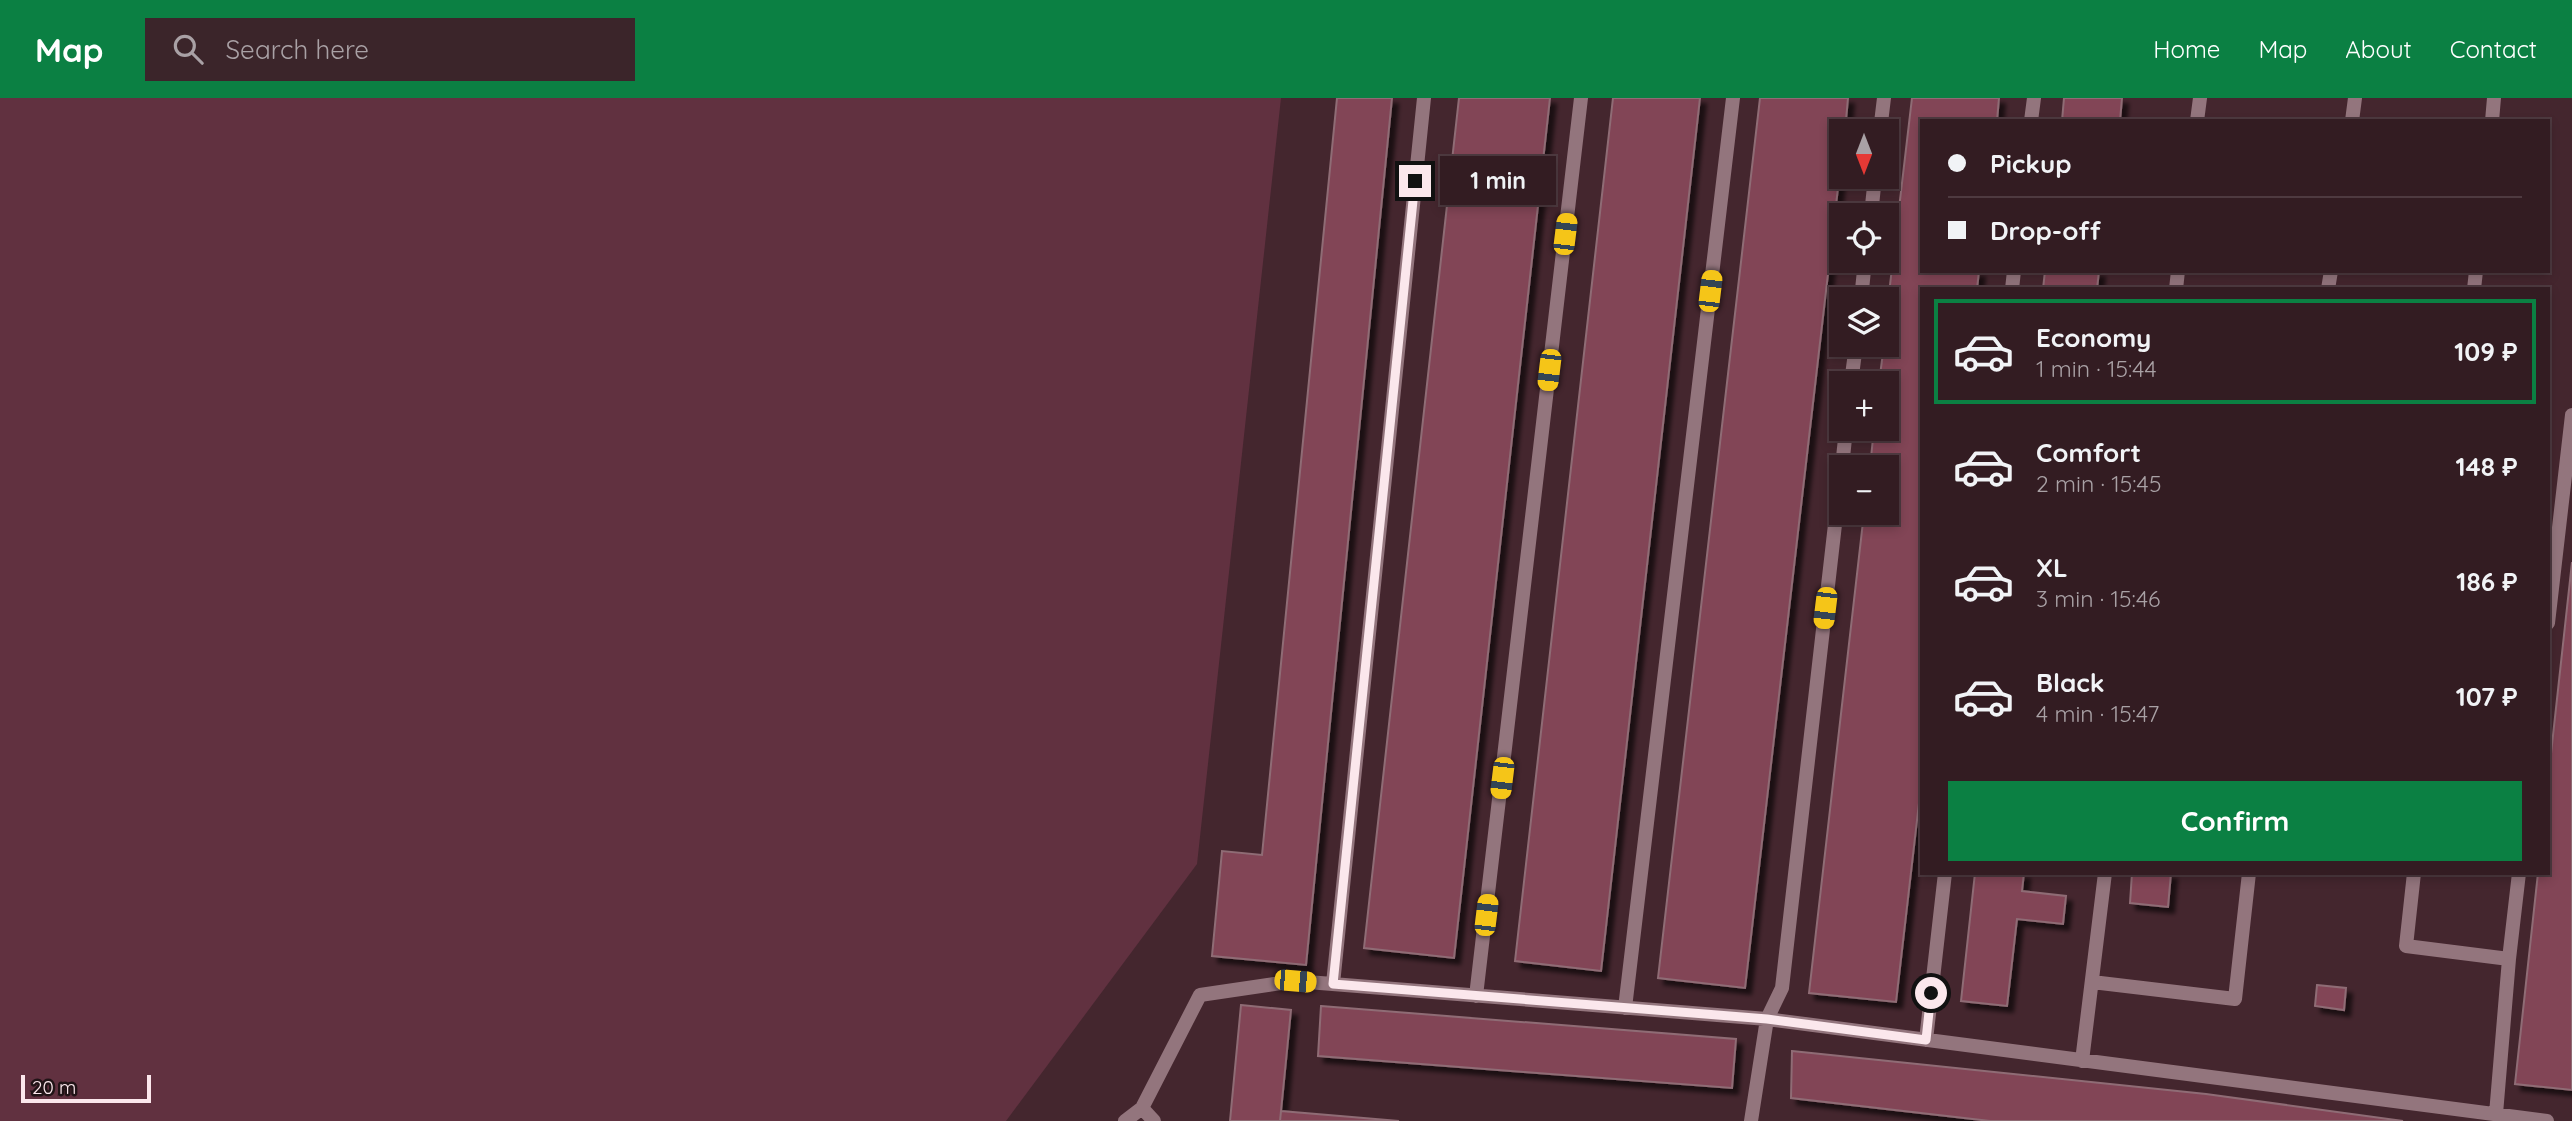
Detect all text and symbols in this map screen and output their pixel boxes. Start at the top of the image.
search box [145,18,635,81]
text: Map [35,29,103,70]
icon: search [169,30,207,68]
text: Search here [225,33,369,66]
text: Home [2153,34,2220,64]
text: Map [2258,34,2307,64]
text: About [2345,34,2412,64]
text: Contact [2450,34,2537,64]
north arrow [1829,119,1899,189]
map controls [1829,119,1899,525]
text: Pickup [1990,147,2072,180]
callout: 1 min [1440,156,1555,206]
route end [1399,165,1431,197]
text: 1 min [1470,166,1526,195]
button: locate [1829,203,1899,273]
car [1553,212,1578,256]
text: Drop-off [1990,214,2101,247]
car [1698,269,1723,313]
button: layers [1829,287,1899,357]
icon: car [1952,320,2015,383]
text: Economy [2036,321,2151,354]
text: 109 ₽ [2454,335,2518,368]
car [1537,348,1562,392]
text: 1 min · 15:44 [2036,354,2157,383]
button: + [1829,371,1899,441]
icon: car [1952,435,2015,498]
text: Comfort [2036,436,2141,469]
text: 148 ₽ [2455,450,2518,483]
button: − [1829,455,1899,525]
text: 2 min · 15:45 [2036,469,2161,498]
icon: car [1952,550,2015,613]
text: XL [2036,551,2068,584]
text: 186 ₽ [2456,565,2518,598]
text: 3 min · 15:46 [2036,584,2160,613]
car [1813,586,1838,630]
icon: car [1952,665,2015,728]
text: Black [2036,666,2105,699]
text: 107 ₽ [2456,680,2518,713]
text: 4 min · 15:47 [2036,699,2159,728]
car [1490,756,1515,800]
button: Confirm [1948,781,2522,861]
car [1474,893,1499,937]
car [1274,969,1317,993]
route start [1915,977,1947,1009]
scale bar [21,1072,150,1104]
text: 20 m [32,1075,76,1099]

